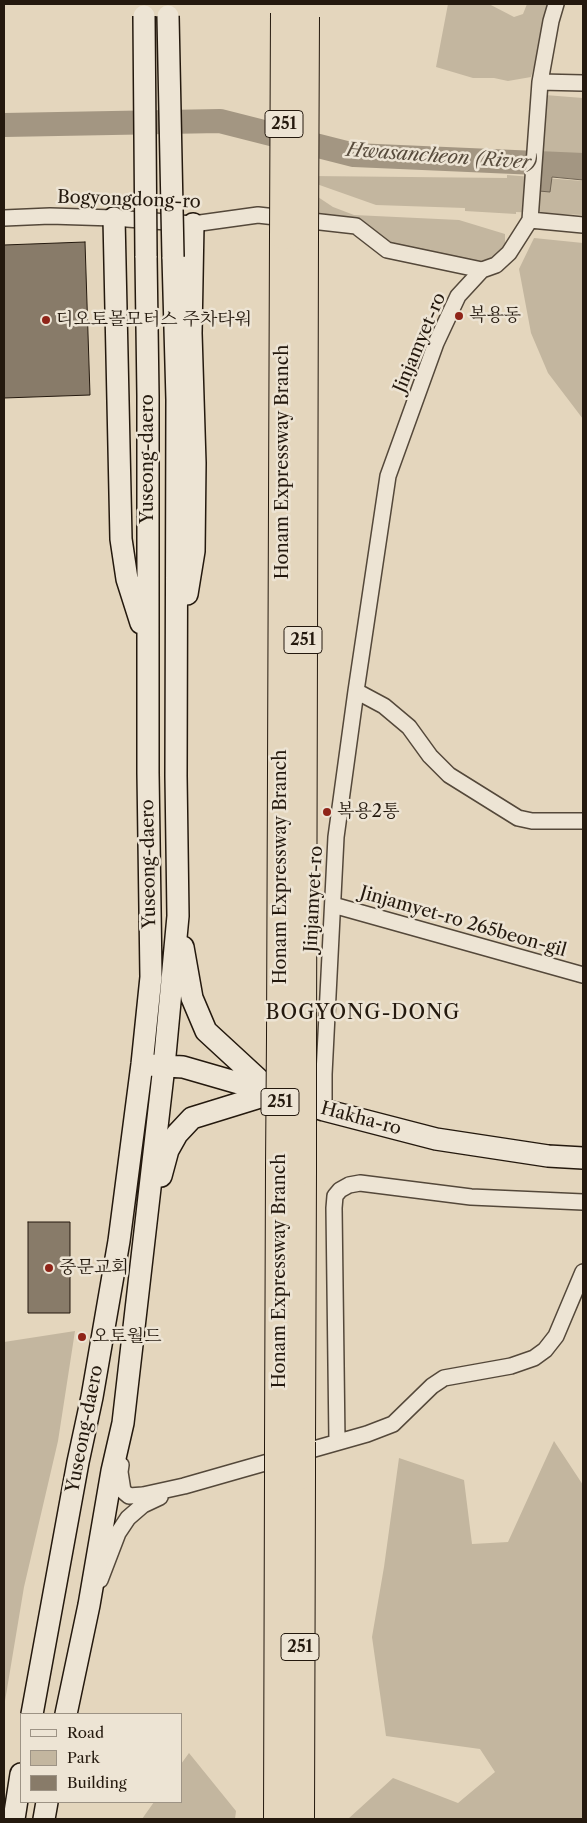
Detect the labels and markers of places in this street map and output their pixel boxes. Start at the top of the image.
place label: 복용동 [469,305,521,327]
place label: 디오토몰모터스 주차타워 [56,309,252,331]
marker: 복용동 [453,310,465,322]
marker: 디오토몰모터스 주차타워 [40,314,52,326]
place label: 복용2통 [337,801,400,823]
marker: 복용2통 [321,806,333,818]
place label: 중문교회 [59,1257,129,1279]
marker: 중문교회 [43,1262,55,1274]
place label: 오토월드 [92,1326,162,1348]
marker: 오토월드 [76,1331,88,1343]

